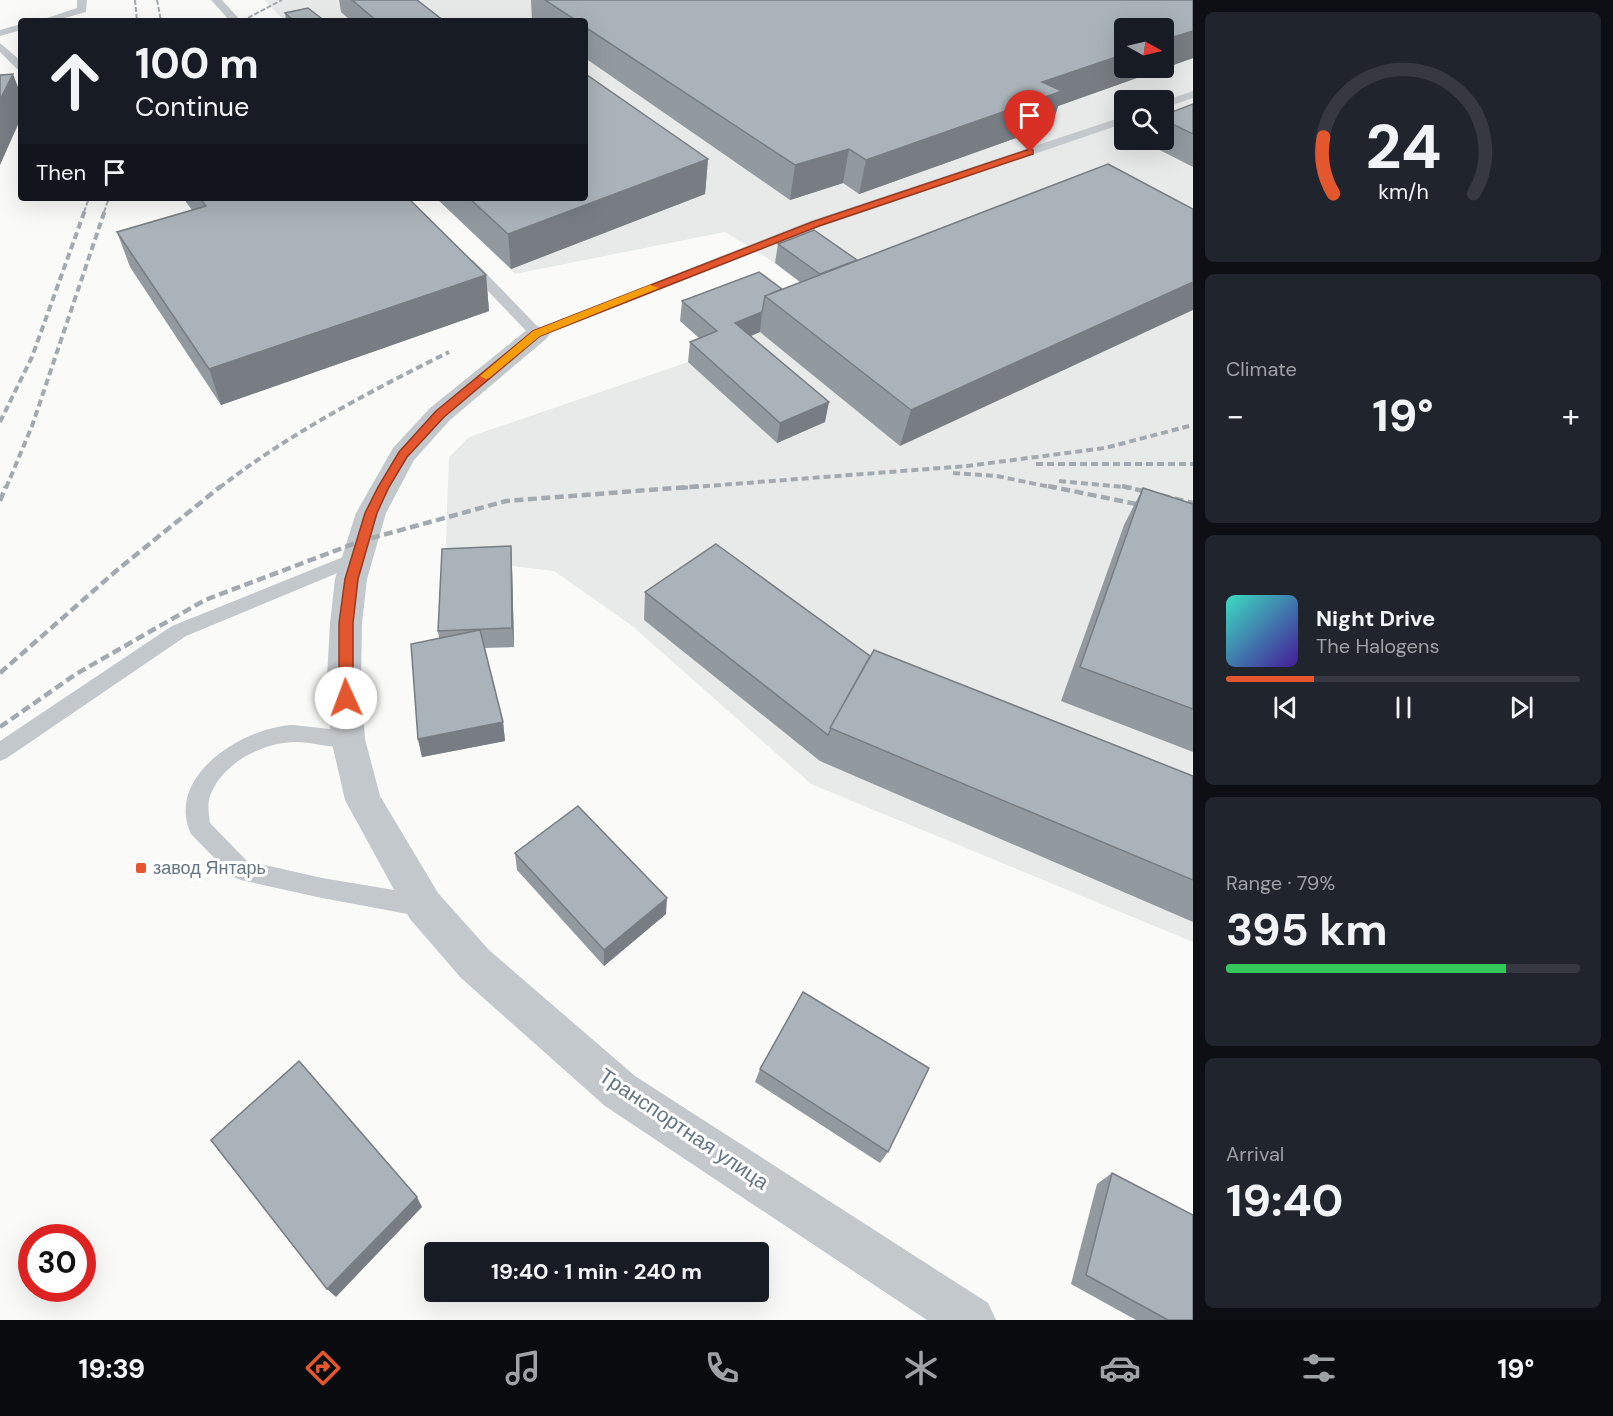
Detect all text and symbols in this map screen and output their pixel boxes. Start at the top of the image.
north arrow [1114,18,1174,78]
map controls [1114,18,1174,150]
text: 100 m [135,36,259,91]
icon: ahead [36,42,114,120]
text: Continue [135,89,249,124]
pin [1004,90,1055,152]
button: search [1114,90,1174,150]
icon: arrive [1013,99,1046,132]
text: 24 [1365,106,1441,187]
icon: arrive [98,156,131,189]
text: Then [36,158,86,187]
text: km/h [1378,178,1428,206]
text: Climate [1226,356,1297,382]
text: 19° [1372,386,1434,445]
text: − [1226,394,1244,437]
text: + [1562,394,1580,437]
text: Night Drive [1316,604,1435,633]
text: The Halogens [1316,633,1439,659]
position arrow [314,666,378,730]
icon: previous [1269,691,1302,724]
icon: pause [1387,691,1420,724]
icon: next [1505,691,1538,724]
place label: завод Янтарь [153,856,266,880]
marker: завод Янтарь [134,861,148,875]
text: Range · 79% [1226,870,1335,896]
text: 395 km [1226,900,1388,959]
street label: Транспортная улица [594,1062,775,1196]
text: Arrival [1226,1141,1284,1167]
text: 19:40 [1226,1171,1343,1230]
speed limit sign: 30 [18,1224,96,1302]
text: 19:40 · 1 min · 240 m [491,1257,702,1286]
icon: directions [302,1347,344,1389]
icon: music [502,1347,544,1389]
icon: phone [701,1347,743,1389]
icon: climate [900,1347,942,1389]
icon: car [1099,1347,1141,1389]
icon: filters [1298,1347,1340,1389]
text: 19:39 [79,1351,145,1386]
text: 19° [1498,1351,1534,1386]

